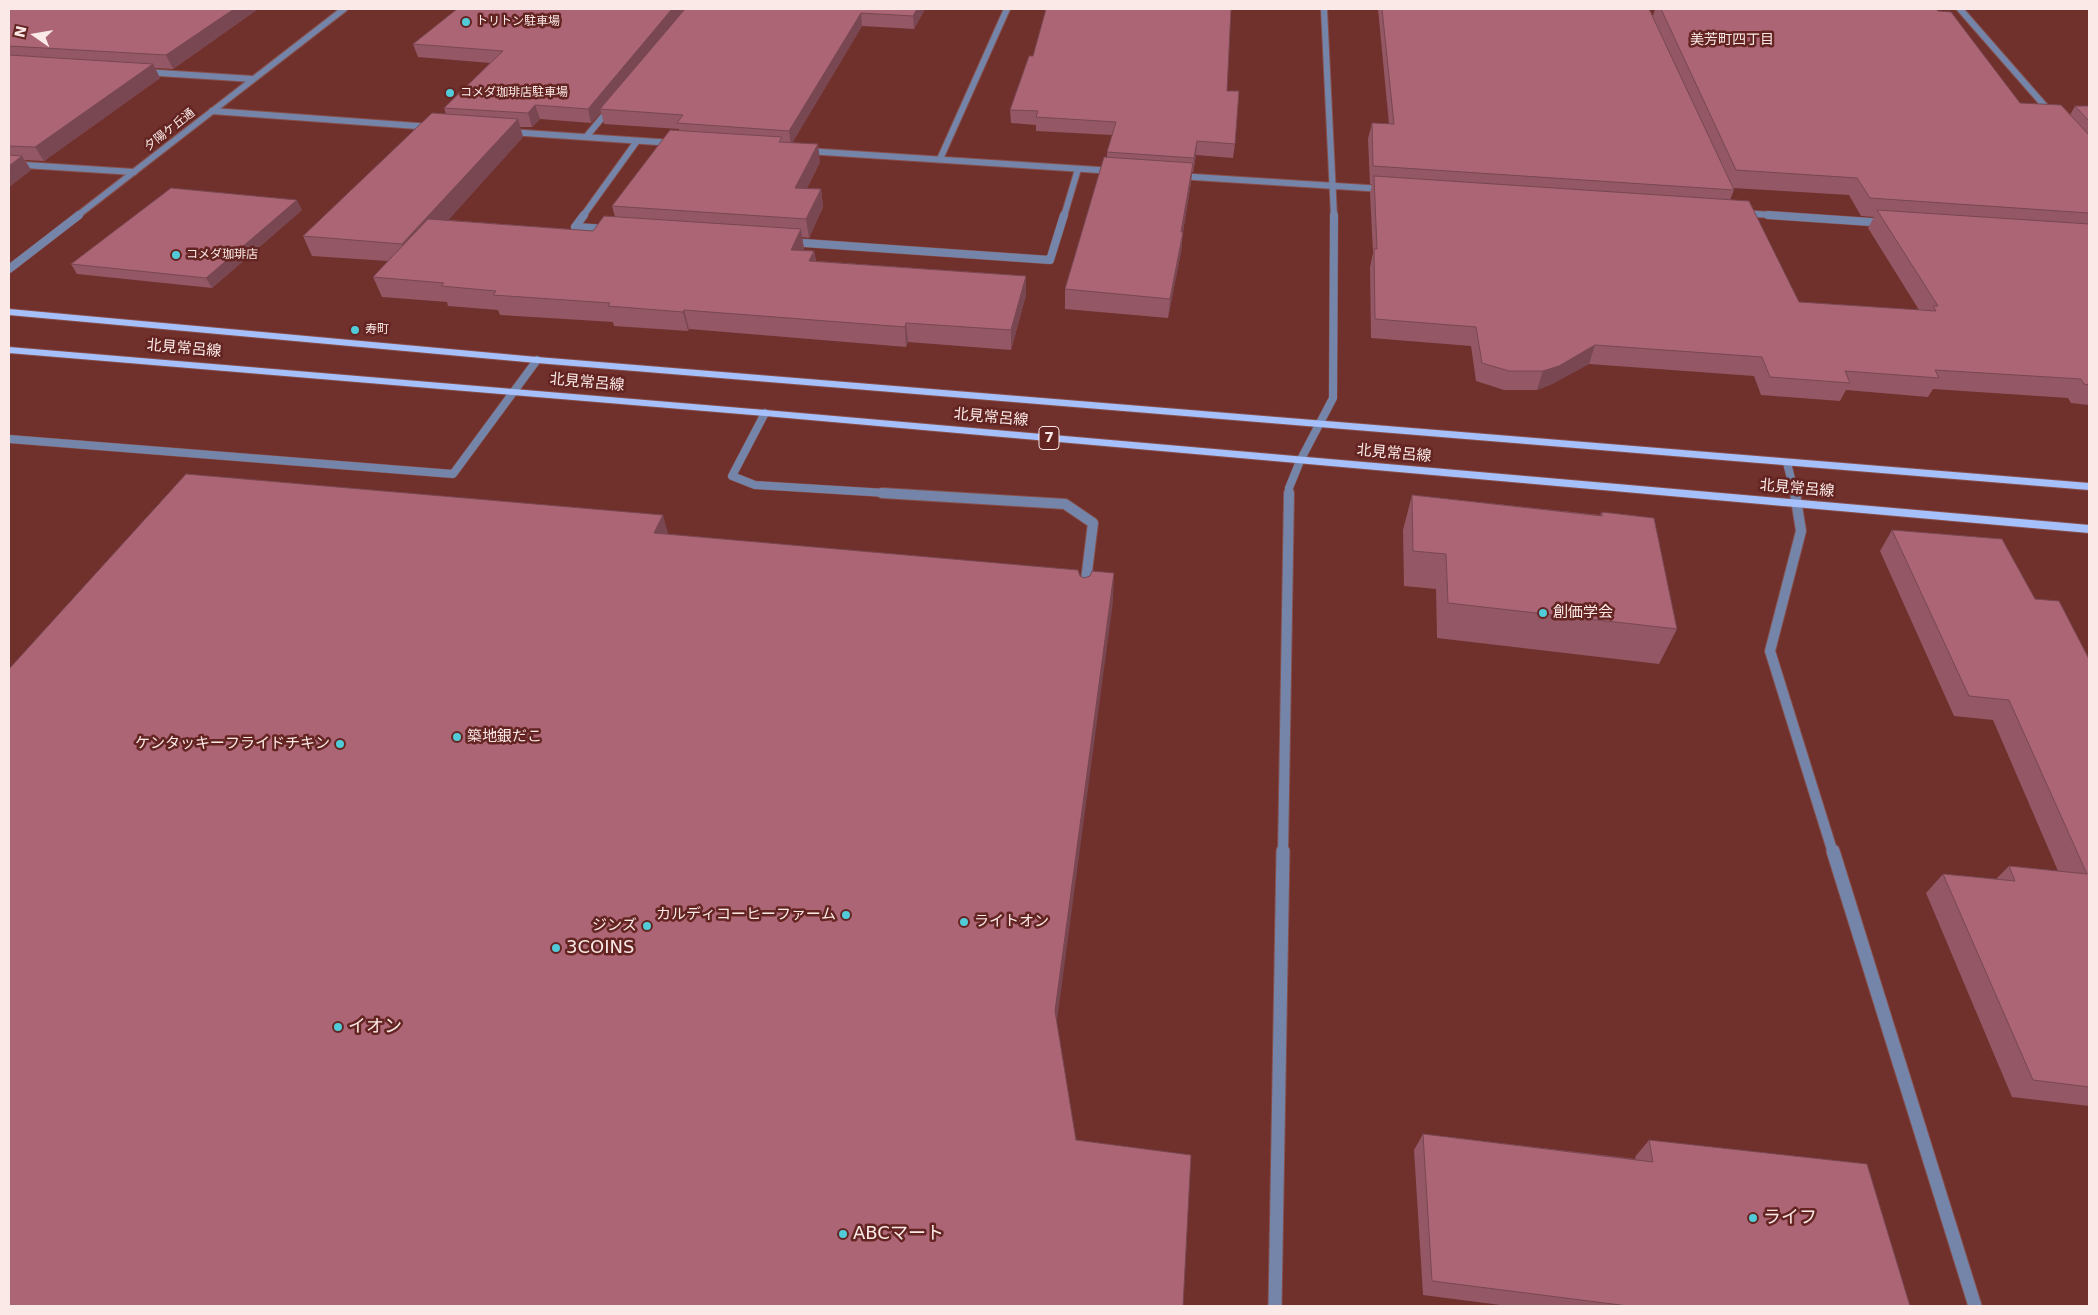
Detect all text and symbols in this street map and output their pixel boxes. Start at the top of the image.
north arrow [10,10,60,60]
place label: トリトン駐車場 [476,15,560,29]
marker: トリトン駐車場 [460,16,472,28]
text: N [11,24,29,39]
district label: 美芳町四丁目 [1690,32,1774,48]
place label: コメダ珈琲店駐車場 [460,86,568,100]
marker: コメダ珈琲店駐車場 [444,87,456,99]
street label: 夕陽ケ丘通 [142,106,198,154]
place label: コメダ珈琲店 [186,248,258,262]
marker: コメダ珈琲店 [170,249,182,261]
place label: 寿町 [365,323,389,337]
marker: 寿町 [349,324,361,336]
street label: 北見常呂線 [146,337,222,361]
street label: 北見常呂線 [549,371,625,395]
street label: 北見常呂線 [953,406,1029,430]
road number: 7 [1039,426,1059,449]
street label: 北見常呂線 [1356,442,1432,466]
street label: 北見常呂線 [1759,477,1835,501]
place label: 創価学会 [1553,604,1613,622]
marker: 創価学会 [1537,607,1549,619]
place label: 築地銀だこ [467,728,542,746]
marker: 築地銀だこ [451,731,463,743]
place label: ケンタッキーフライドチキン [135,735,330,753]
marker: ケンタッキーフライドチキン [334,738,346,750]
place label: カルディコーヒーファーム [656,906,836,924]
marker: カルディコーヒーファーム [840,909,852,921]
place label: ライトオン [974,913,1049,931]
marker: ライトオン [958,916,970,928]
place label: ジンズ [592,917,637,935]
marker: ジンズ [641,920,653,932]
place label: 3COINS [566,937,634,959]
marker: 3COINS [550,942,562,954]
place label: イオン [348,1016,402,1038]
marker: イオン [332,1021,344,1033]
place label: ライフ [1763,1207,1817,1229]
marker: ライフ [1747,1212,1759,1224]
place label: ABCマート [853,1223,944,1245]
marker: ABCマート [837,1228,849,1240]

